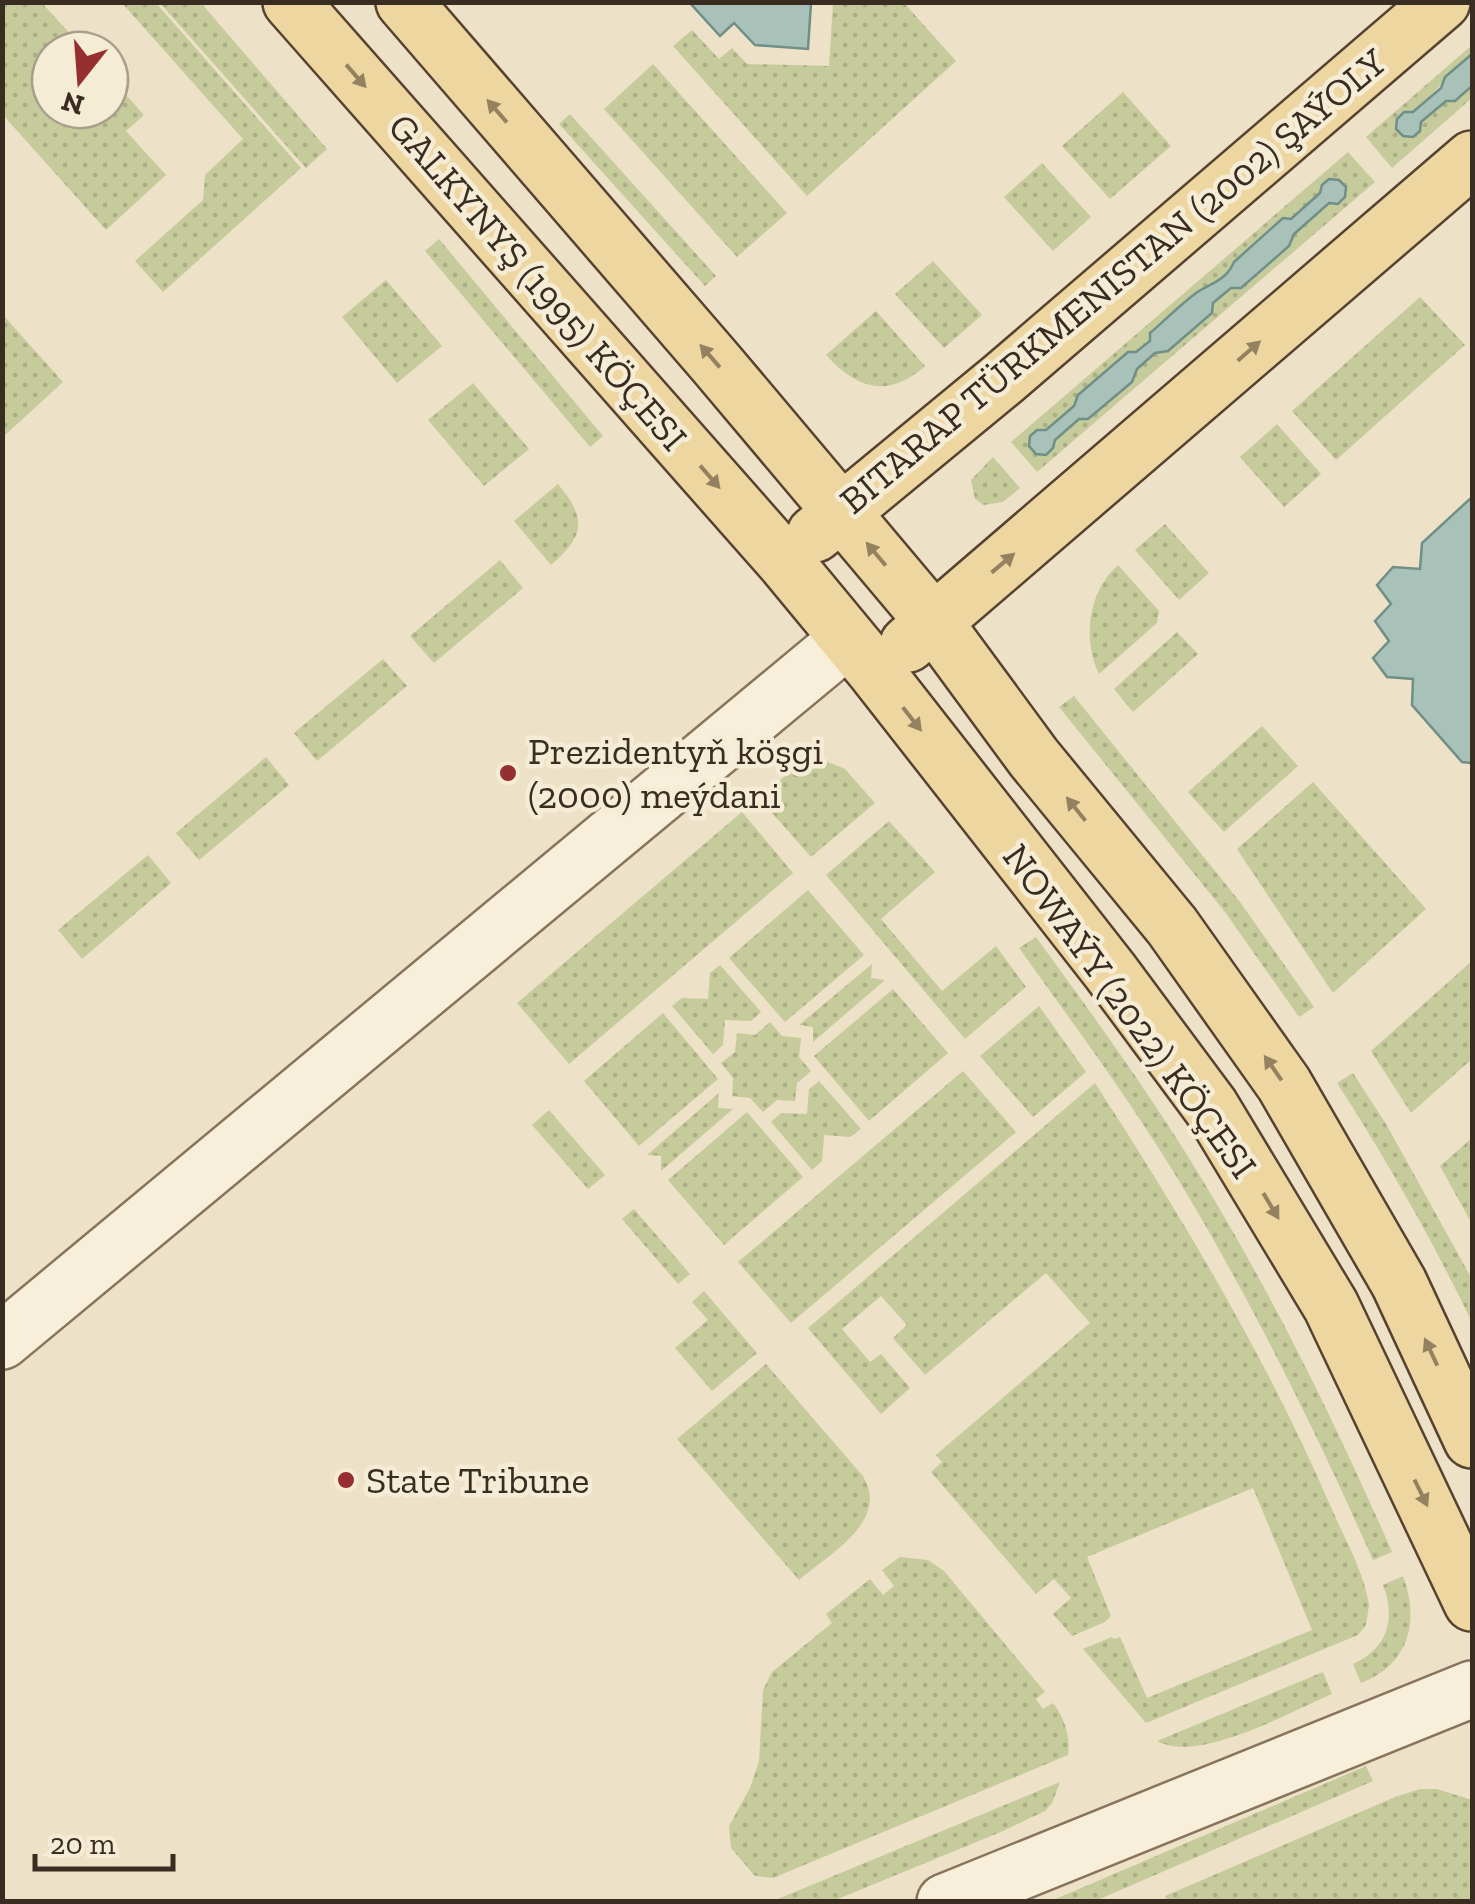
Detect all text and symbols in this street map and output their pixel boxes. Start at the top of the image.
north arrow [30,30,130,130]
street label: BITARAP TÜRKMENISTAN (2002) ŞAÝOLY [830,38,1396,523]
one-way arrow [344,63,366,88]
text: N [58,85,88,122]
one-way arrow [487,98,509,123]
street label: GALKYNYŞ (1995) KÖÇESI [379,104,697,460]
one-way arrow [1237,340,1262,362]
one-way arrow [699,344,721,369]
one-way arrow [698,464,720,489]
one-way arrow [866,541,887,566]
one-way arrow [990,552,1015,574]
one-way arrow [902,706,922,732]
place label: Prezidentyň köşgi (2000) meýdani [528,728,823,818]
marker: Prezidentyň köşgi (2000) meýdani [497,762,519,784]
one-way arrow [1066,797,1087,822]
street label: NOWAÝY (2022) KÖÇESI [993,835,1267,1187]
one-way arrow [1264,1055,1283,1081]
one-way arrow [1261,1192,1279,1220]
one-way arrow [1422,1337,1439,1366]
place label: State Tribune [366,1457,589,1503]
marker: State Tribune [335,1469,357,1491]
one-way arrow [1412,1479,1429,1508]
scale bar [35,1809,172,1871]
text: 20 m [50,1826,116,1862]

